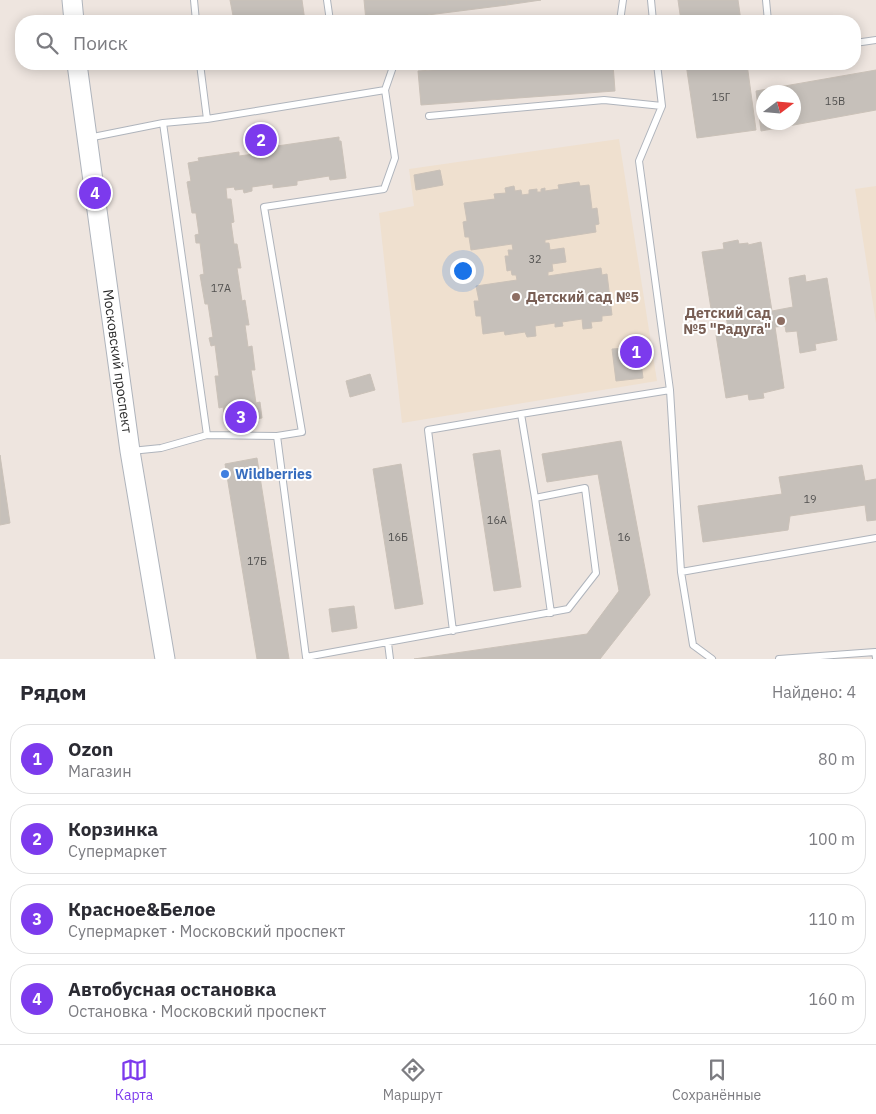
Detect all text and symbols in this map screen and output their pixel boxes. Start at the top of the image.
search box [15,15,861,70]
icon: search [33,29,61,57]
text: Поиск [73,31,128,55]
north arrow [756,85,801,130]
house number: 15Г [712,90,731,104]
house number: 15В [825,94,845,108]
pin: 2 [245,121,277,159]
pin: 4 [79,174,111,212]
house number: 32 [528,252,542,266]
your location [450,258,476,284]
house number: 17А [211,281,231,295]
street label: Московский проспект [99,288,137,435]
place label: Детский сад №5 [526,288,639,306]
marker: Детский сад №5 [510,291,522,303]
place label: Детский сад №5 "Радуга" [683,304,771,338]
marker: Детский сад №5 "Радуга" [775,315,787,327]
pin: 1 [620,333,652,371]
pin: 3 [225,398,257,436]
place label: Wildberries [235,465,312,483]
marker: Wildberries [219,468,231,480]
house number: 19 [803,492,817,506]
house number: 16А [487,513,507,527]
house number: 16Б [388,530,408,544]
house number: 16 [617,530,631,544]
house number: 17Б [247,554,267,568]
text: Рядом [20,678,87,706]
text: Найдено: 4 [772,682,856,702]
text: Ozon [68,737,113,761]
text: 1 [32,749,42,769]
text: 80 m [818,749,855,769]
text: Магазин [68,761,132,781]
text: Корзинка [68,817,158,841]
text: 2 [32,829,42,849]
text: 100 m [808,829,855,849]
text: Супермаркет [68,841,167,861]
text: Красное&Белое [68,897,216,921]
text: 3 [32,909,42,929]
text: 110 m [808,909,855,929]
text: Супермаркет · Московский проспект [68,921,345,941]
text: Автобусная остановка [68,977,276,1001]
text: 4 [32,989,42,1009]
text: 160 m [808,989,855,1009]
text: Остановка · Московский проспект [68,1001,326,1021]
tab: Карта [115,1056,153,1104]
tab: Маршрут [383,1056,443,1104]
tab: Сохранённые [672,1056,761,1104]

